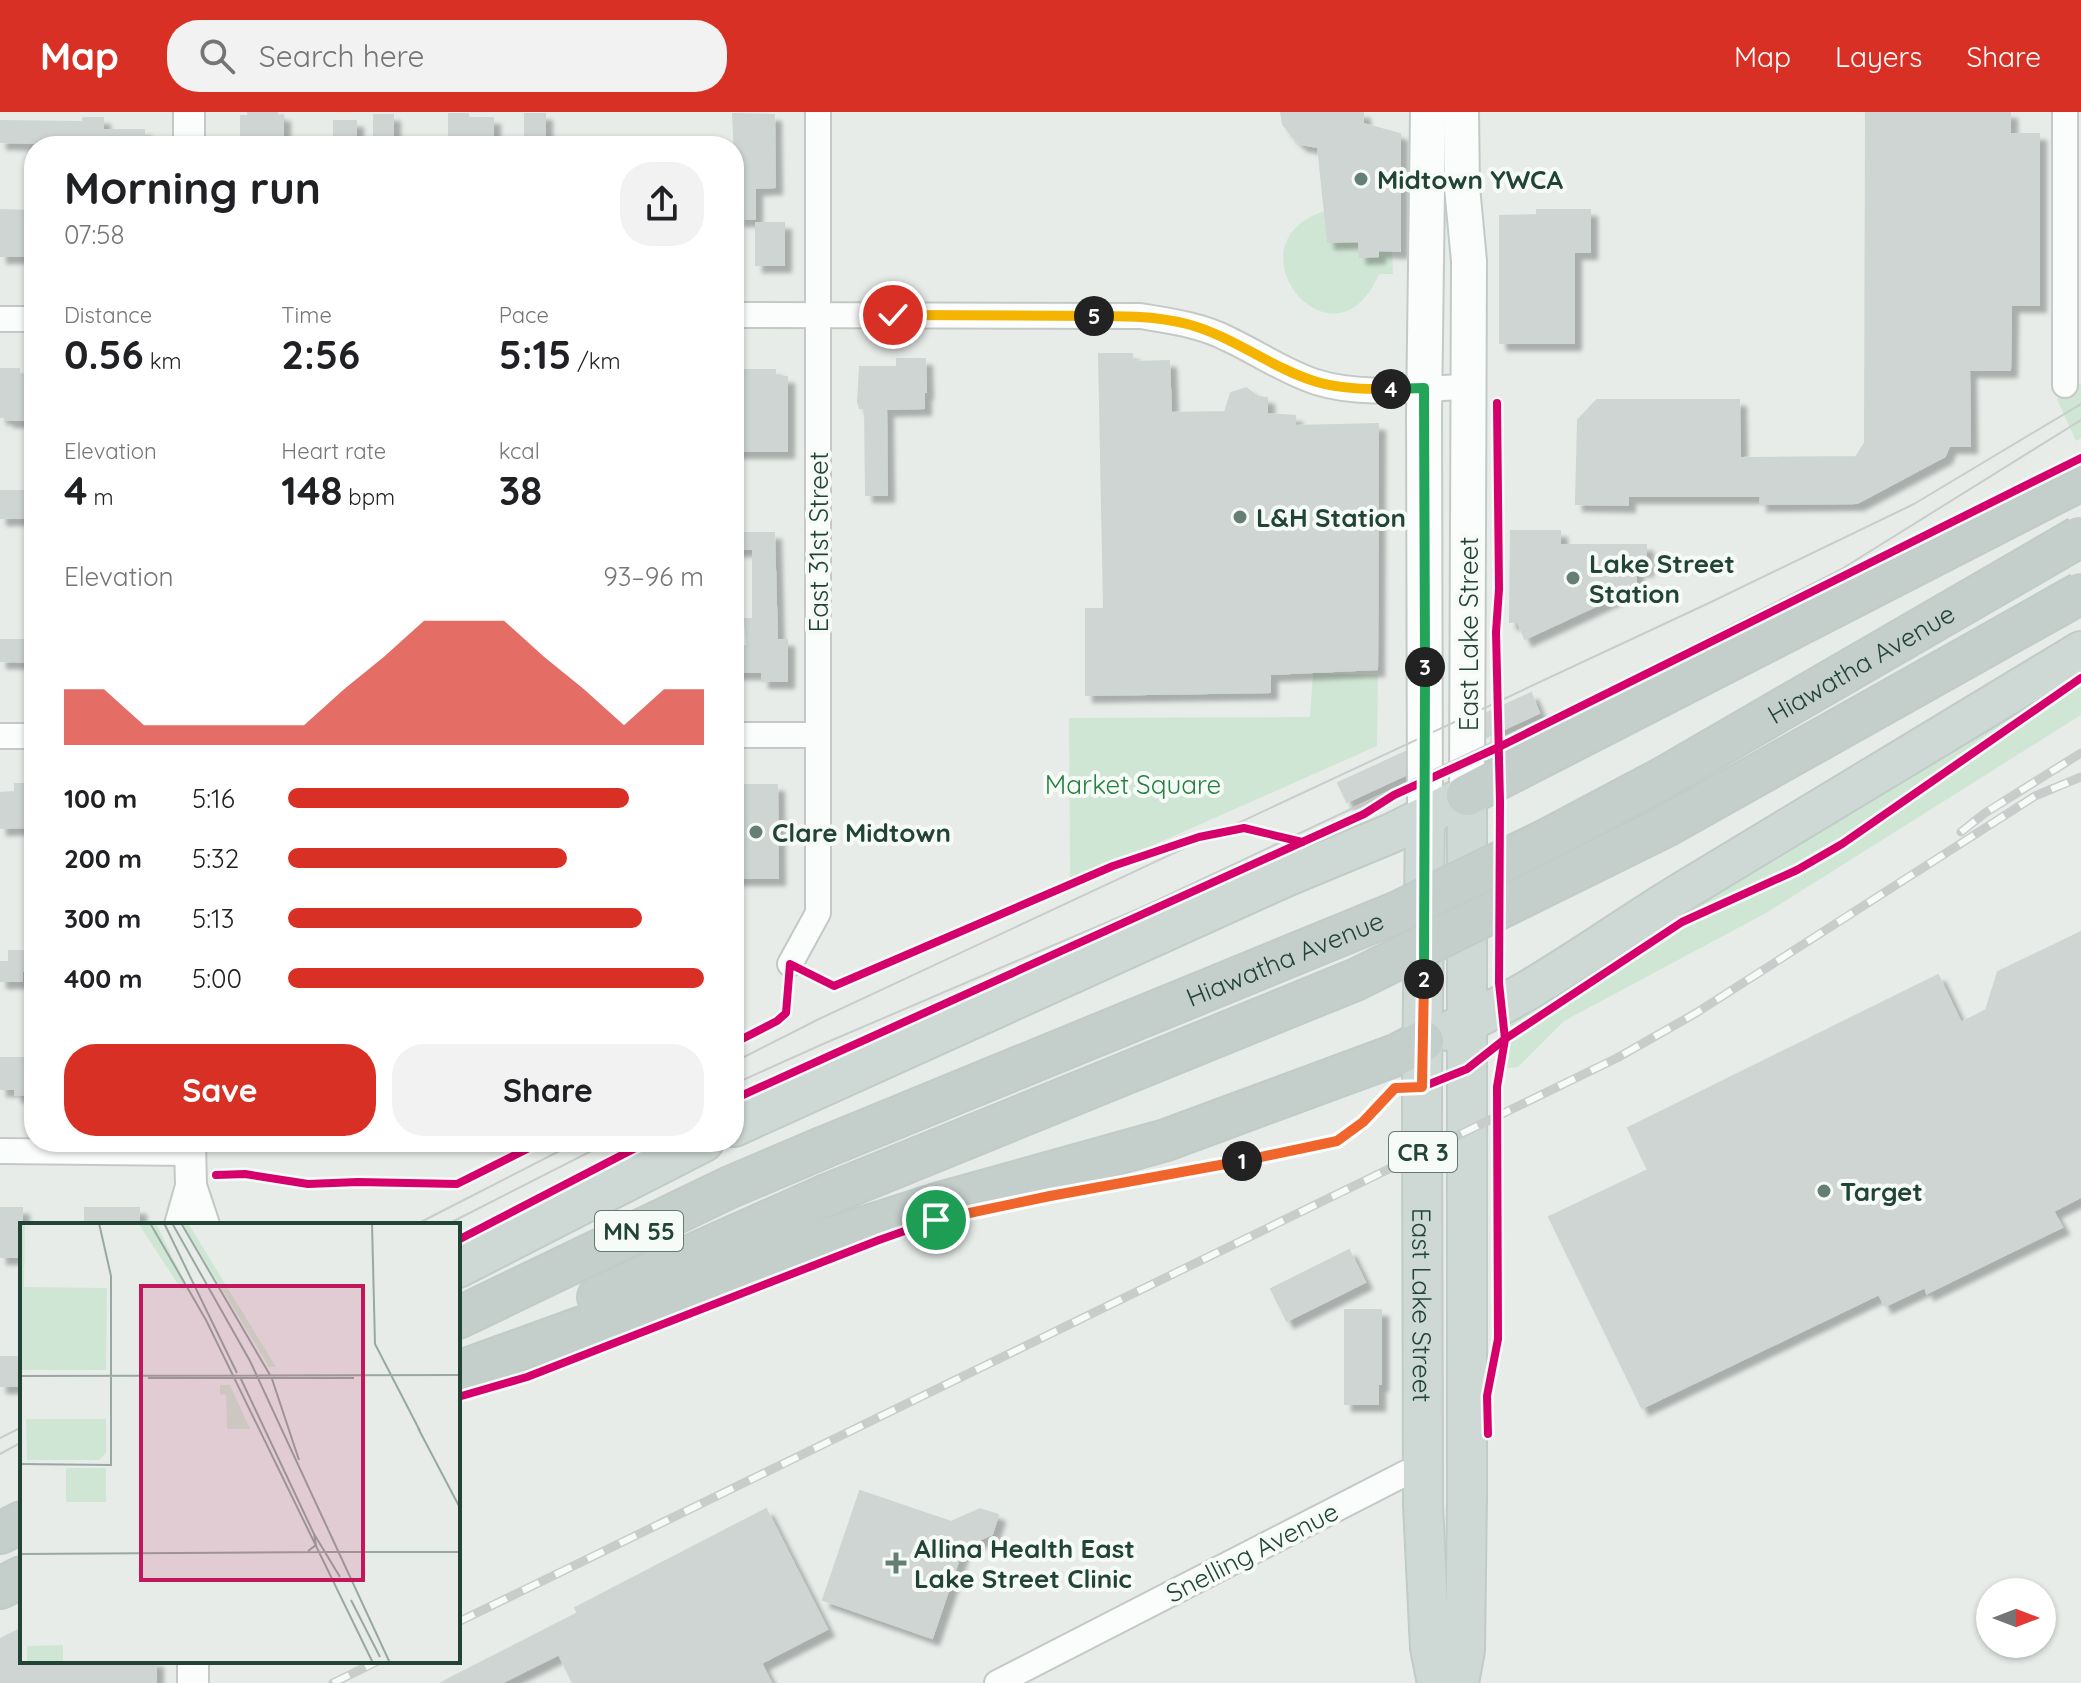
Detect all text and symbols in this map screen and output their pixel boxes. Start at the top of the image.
search box [167,20,727,92]
text: Map [40,32,119,80]
icon: search [195,34,239,78]
text: Search here [259,37,424,75]
text: Map [1734,39,1791,74]
text: Layers [1835,39,1922,74]
text: Share [1966,39,2041,74]
text: Morning run [64,160,321,215]
button: share [620,162,704,246]
place label: Midtown YWCA [1377,163,1563,196]
marker: Midtown YWCA [1352,170,1370,188]
text: 07:58 [64,218,124,251]
pin [859,281,927,349]
icon: check [871,293,915,337]
pin: 5 [1074,296,1114,336]
text: Distance [64,301,152,329]
text: Time [281,301,332,329]
text: Pace [499,301,549,329]
text: 5 [1088,302,1100,330]
text: 0.56 [64,329,144,379]
text: 2:56 [281,329,360,379]
text: 5:15 [499,329,571,379]
text: km [144,347,182,375]
text: /km [571,347,621,375]
pin: 4 [1371,369,1411,409]
text: 4 [1385,375,1397,403]
text: Elevation [64,437,157,465]
text: Heart rate [281,437,386,465]
text: kcal [499,437,540,465]
street label: East 31st Street [802,451,835,633]
text: 4 [64,465,88,515]
text: 148 [281,465,342,515]
text: 38 [499,465,542,515]
text: m [88,483,114,511]
text: bpm [342,483,395,511]
place label: L&H Station [1256,501,1406,534]
marker: L&H Station [1231,508,1249,526]
street label: East Lake Street [1452,537,1485,731]
place label: Lake Street Station [1589,547,1735,610]
text: Elevation [64,560,174,593]
text: 93–96 m [603,560,704,593]
marker: Lake Street Station [1564,569,1582,587]
street label: Hiawatha Avenue [1761,596,1960,731]
pin: 3 [1405,647,1445,687]
text: 3 [1419,653,1431,681]
park label: Market Square [1045,768,1221,801]
text: 100 m [64,782,137,815]
text: 5:16 [192,782,235,815]
place label: Clare Midtown [772,816,951,849]
marker: Clare Midtown [747,823,765,841]
text: 200 m [64,842,142,875]
text: 5:32 [192,842,239,875]
text: 300 m [64,902,141,935]
text: 5:13 [192,902,234,935]
street label: Hiawatha Avenue [1181,903,1388,1014]
pin: 2 [1404,959,1444,999]
text: 400 m [64,962,142,995]
text: 5:00 [192,962,242,995]
text: 2 [1418,965,1430,993]
button: Save [64,1044,376,1136]
button: Share [392,1044,704,1136]
road number: CR 3 [1389,1132,1457,1172]
pin: 1 [1222,1141,1262,1181]
text: 1 [1238,1147,1246,1175]
place label: Target [1840,1175,1923,1208]
marker: Target [1815,1182,1833,1200]
pin [902,1186,970,1254]
icon: arrive [914,1198,958,1242]
street label: East Lake Street [1406,1208,1439,1402]
road number: MN 55 [595,1211,683,1251]
inset map [20,1223,460,1663]
street label: Snelling Avenue [1160,1494,1344,1610]
place label: Allina Health East Lake Street Clinic [914,1532,1135,1595]
marker: Allina Health East Lake Street Clinic [885,1552,907,1574]
north arrow [1976,1578,2056,1658]
map controls [1976,1578,2056,1658]

